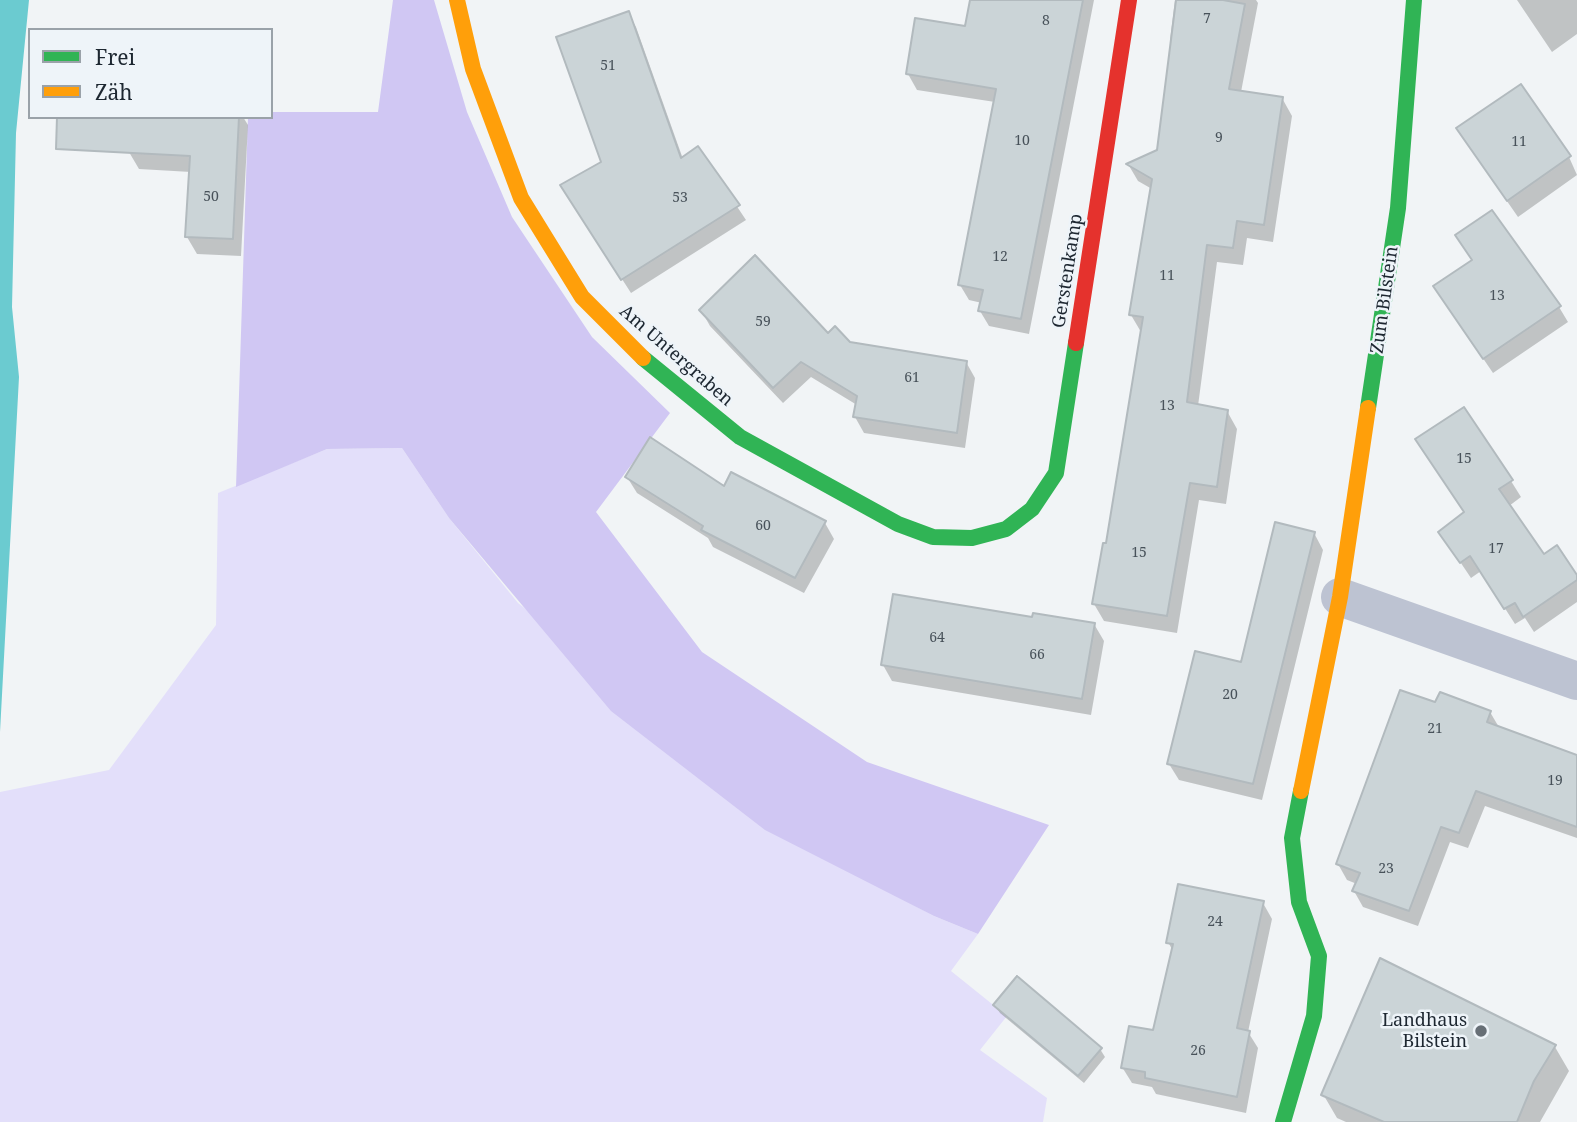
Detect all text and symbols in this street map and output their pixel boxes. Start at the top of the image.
house number: 7 [1203,11,1211,27]
house number: 8 [1042,13,1050,29]
legend [28,28,273,119]
text: Frei [95,43,135,71]
house number: 51 [600,58,616,74]
text: Zäh [95,78,133,106]
house number: 9 [1215,130,1223,146]
house number: 10 [1014,133,1030,149]
house number: 11 [1511,134,1527,150]
house number: 50 [203,189,219,205]
house number: 53 [672,190,688,206]
street label: Gerstenkamp [1048,212,1088,330]
street label: Zum Bilstein [1367,245,1403,355]
house number: 12 [992,249,1008,265]
house number: 11 [1159,268,1175,284]
house number: 13 [1489,288,1505,304]
street label: Am Untergraben [615,301,737,411]
house number: 59 [755,314,771,330]
house number: 61 [904,370,920,386]
house number: 13 [1159,398,1175,414]
house number: 15 [1456,451,1472,467]
house number: 60 [755,518,771,534]
house number: 17 [1488,541,1504,557]
house number: 15 [1131,545,1147,561]
house number: 64 [929,630,945,646]
house number: 66 [1029,647,1045,663]
house number: 20 [1222,687,1238,703]
house number: 21 [1427,721,1443,737]
house number: 19 [1547,773,1563,789]
house number: 23 [1378,861,1394,877]
house number: 24 [1207,914,1223,930]
place label: Landhaus Bilstein [1382,1010,1467,1052]
marker: Landhaus Bilstein [1473,1023,1489,1039]
house number: 26 [1190,1043,1206,1059]

